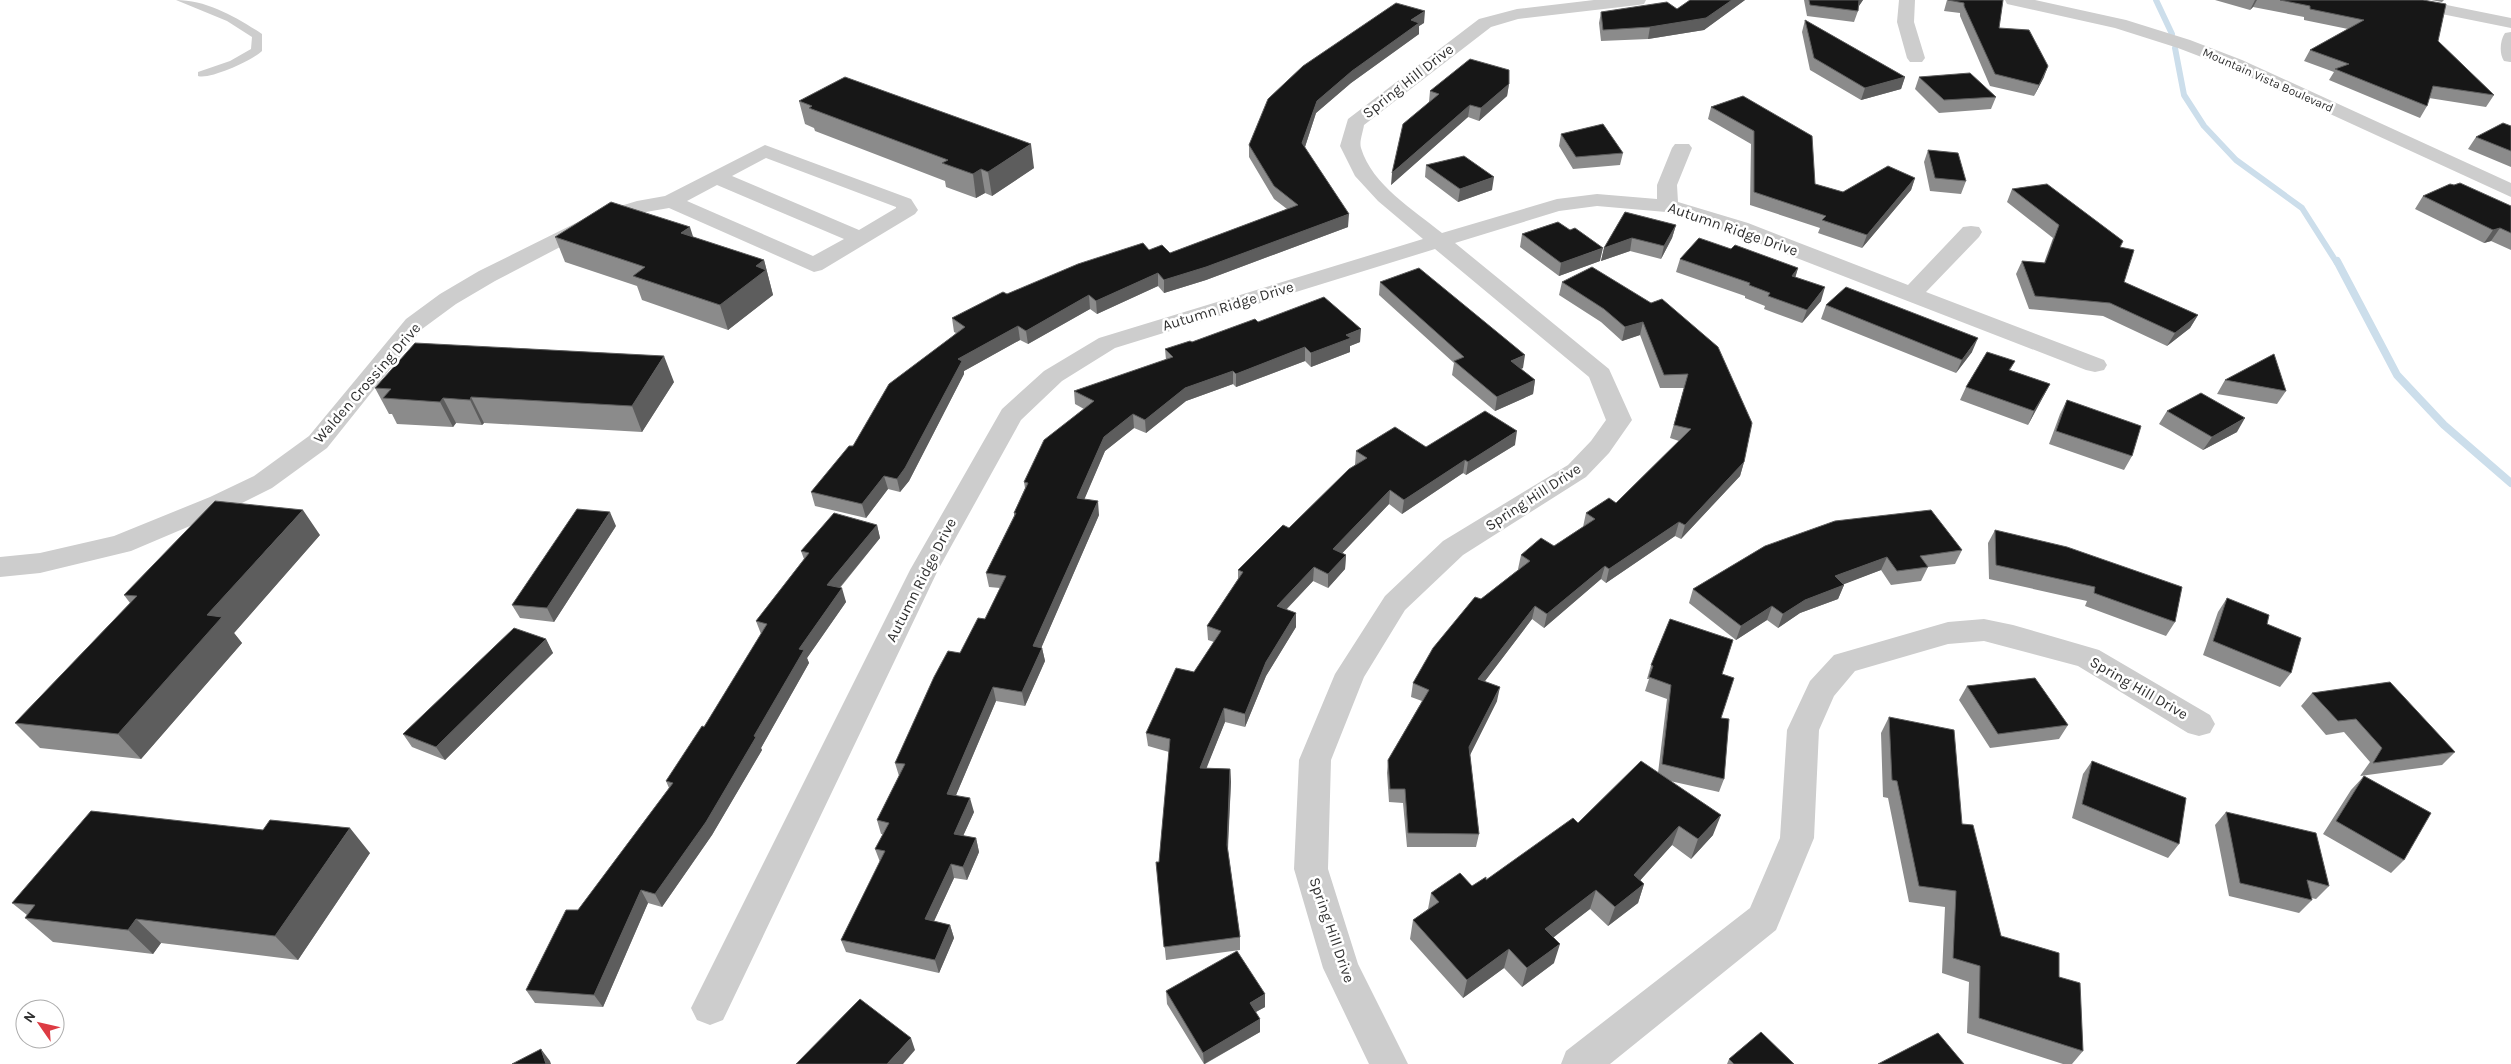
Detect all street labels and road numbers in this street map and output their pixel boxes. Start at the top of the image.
street label: Spring Hill Drive [1359,40,1457,122]
street label: Mountain Vista Boulevard [2201,45,2335,115]
street label: Autumn Ridge Drive [1666,198,1800,260]
street label: Autumn Ridge Drive [1160,277,1296,335]
street label: Walden Crossing Drive [310,319,424,447]
street label: Spring Hill Drive [1482,459,1584,535]
street label: Autumn Ridge Drive [882,515,960,645]
street label: Spring Hill Drive [2087,653,2191,723]
street label: Spring Hill Drive [1306,875,1358,985]

